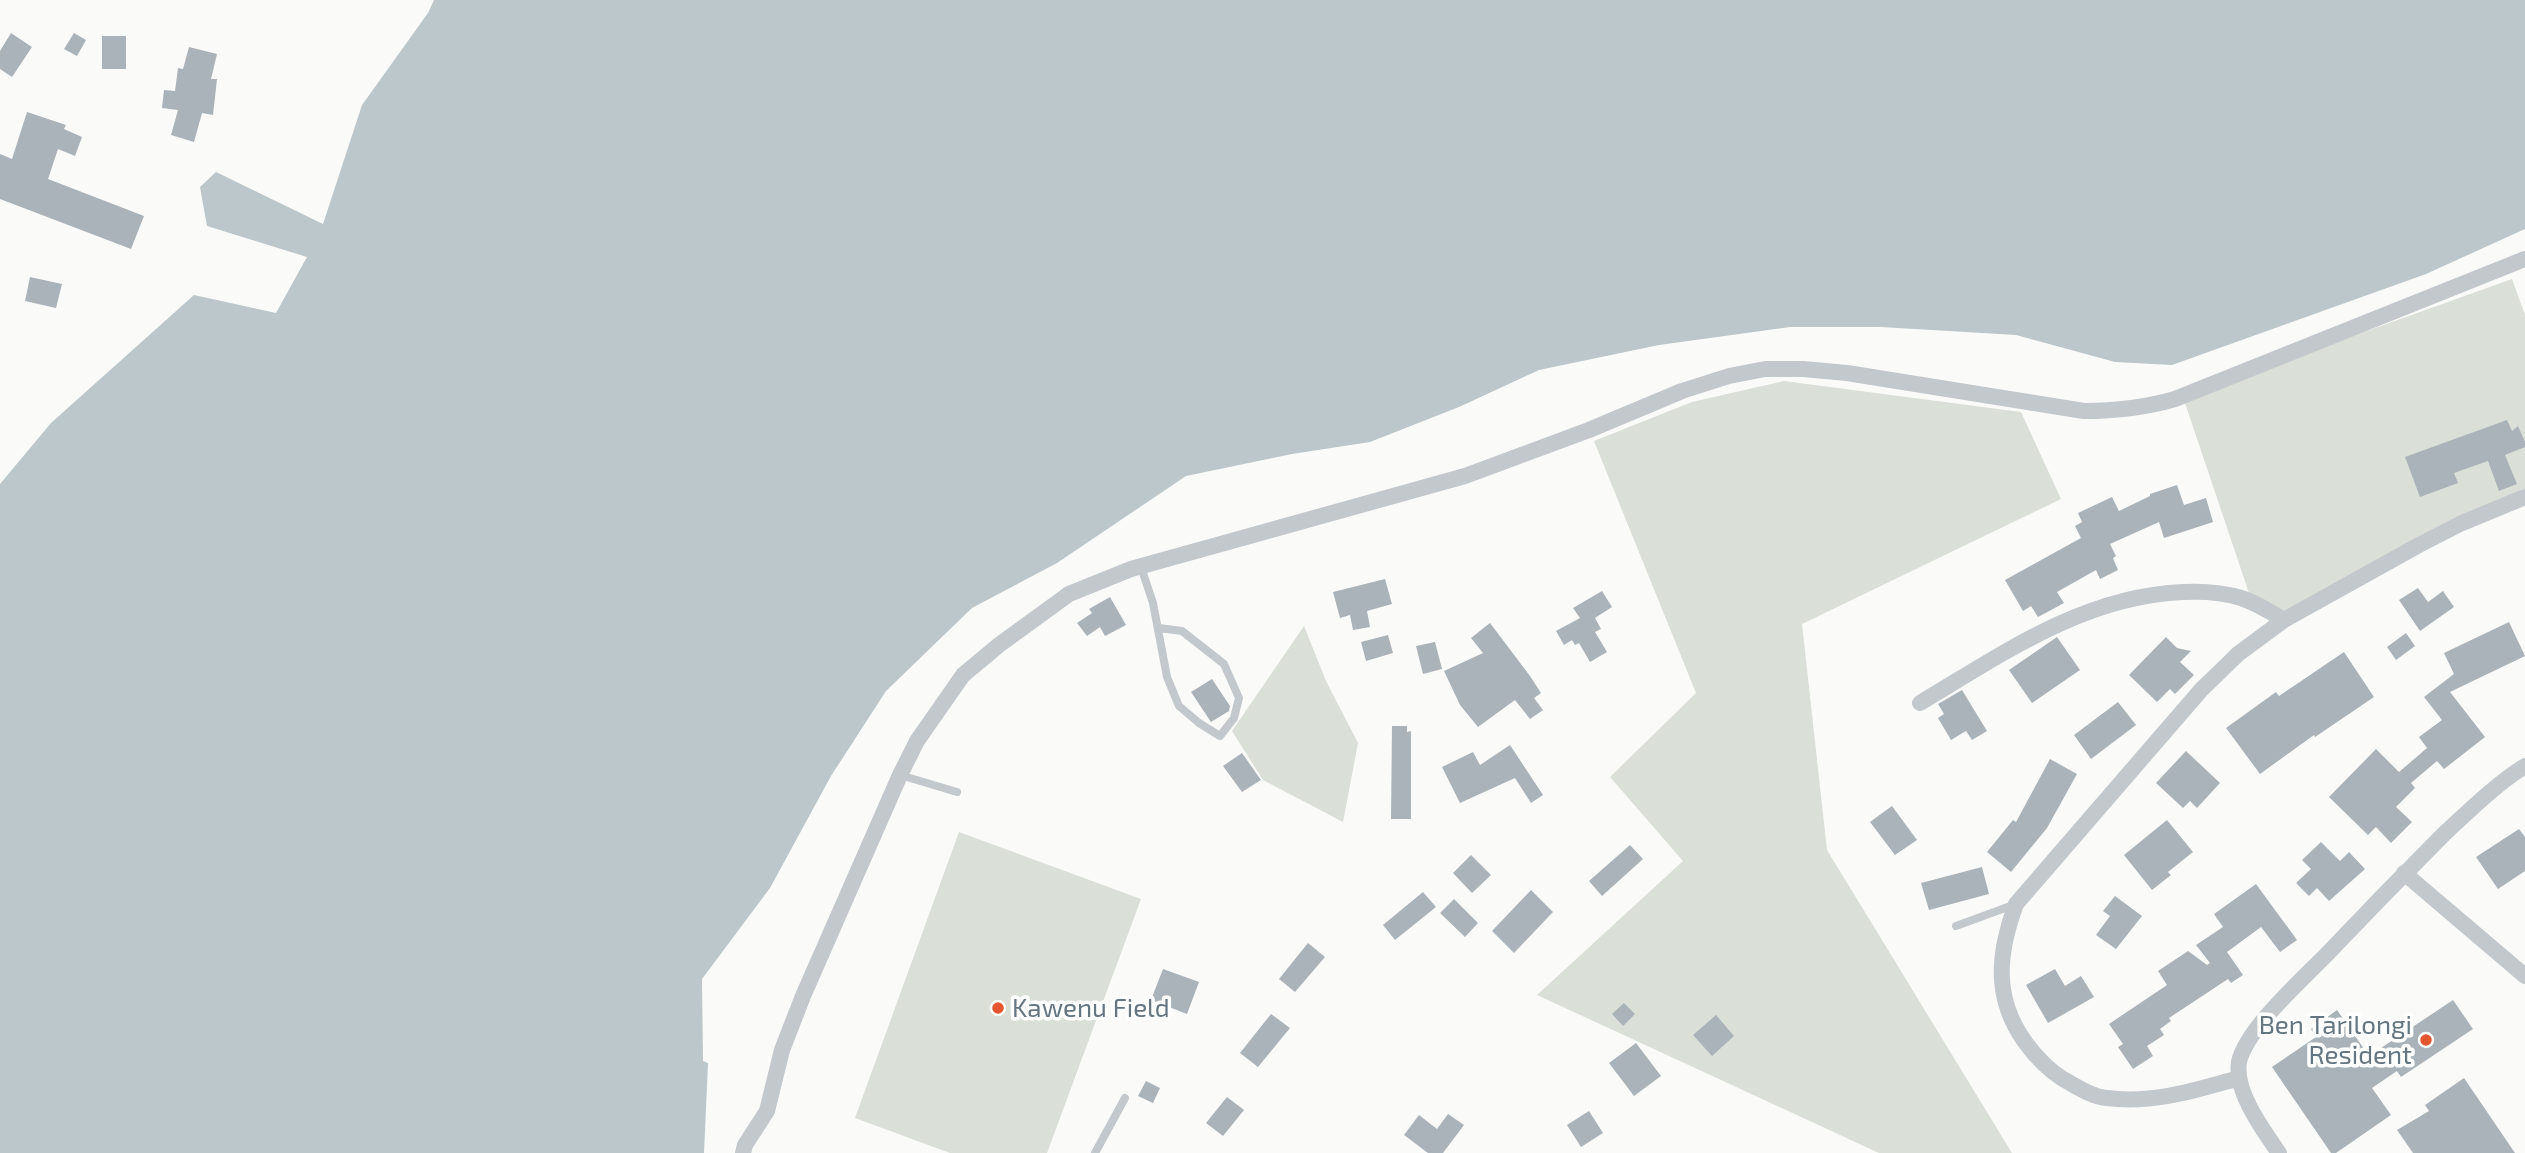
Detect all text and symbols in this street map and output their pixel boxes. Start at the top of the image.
place label: Kawenu Field [1012,992,1170,1024]
marker: Kawenu Field [990,1000,1006,1016]
place label: Ben Tarilongi Resident [2259,1009,2412,1070]
marker: Ben Tarilongi Resident [2418,1032,2434,1048]

